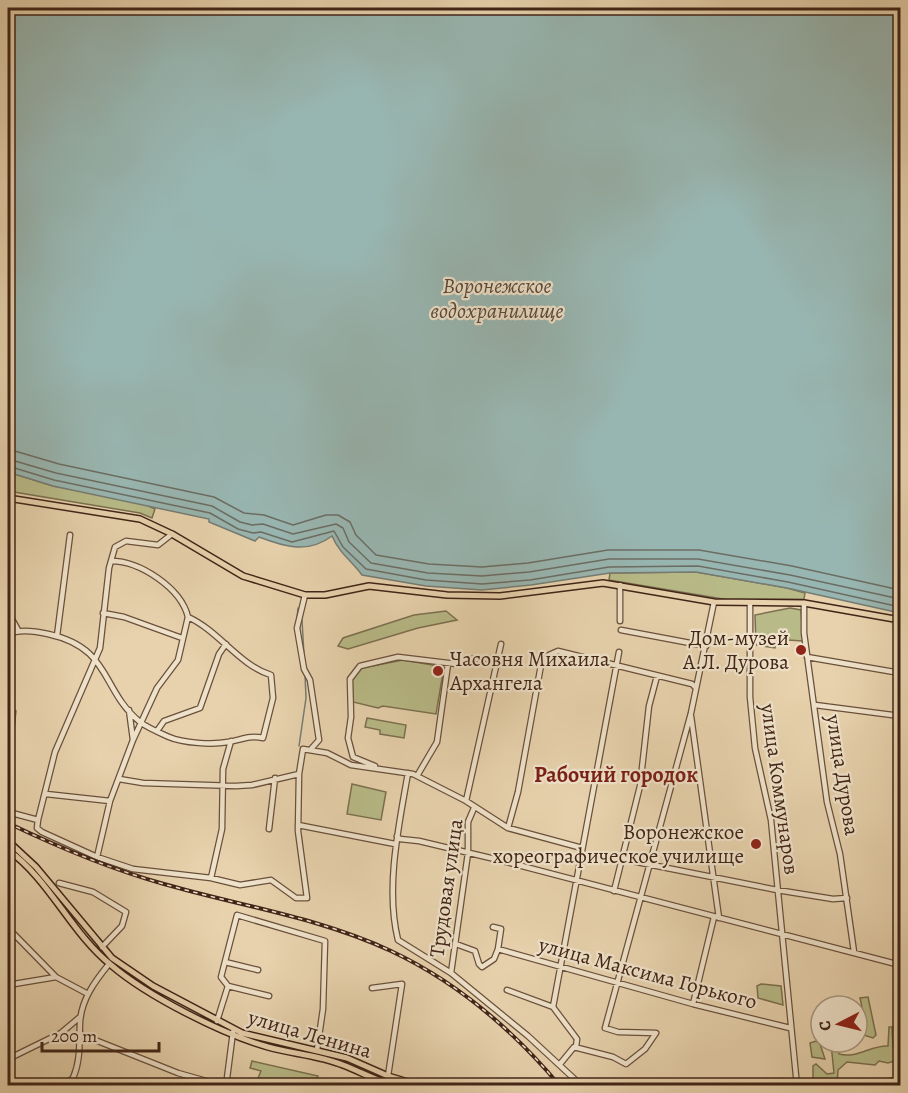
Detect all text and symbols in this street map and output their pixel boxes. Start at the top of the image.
water label: Воронежское водохранилище [431,271,563,326]
place label: Дом-музей А.Л. Дурова [682,624,789,676]
marker: Дом-музей А.Л. Дурова [794,643,808,657]
place label: Часовня Михаила Архангела [449,645,610,697]
marker: Часовня Михаила Архангела [431,664,445,678]
street label: улица Коммунаров [754,701,806,876]
street label: улица Дурова [819,712,866,838]
district label: Рабочий городок [534,760,698,790]
street label: Трудовая улица [422,817,470,959]
place label: Воронежское хореографическое училище [493,818,744,870]
marker: Воронежское хореографическое училище [749,837,763,851]
street label: улица Максима Горького [535,930,760,1016]
north arrow [809,994,869,1054]
street label: улица Ленина [244,1003,375,1065]
scale bar [42,1015,159,1053]
text: С [814,1019,837,1032]
text: 200 m [51,1024,97,1048]

